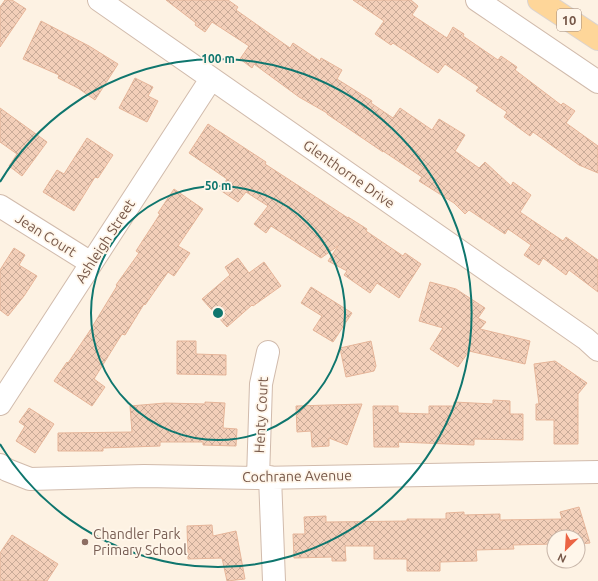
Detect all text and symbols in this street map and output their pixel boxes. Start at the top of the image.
road number: 10 [557,9,581,31]
text: 100 m [201,52,235,65]
street label: Glenthorne Drive [300,137,398,211]
text: 50 m [205,179,231,192]
street label: Ashleigh Street [72,196,138,286]
street label: Jean Court [13,210,80,260]
centre of rings [211,306,225,320]
street label: Henty Court [251,376,271,454]
street label: Cochrane Avenue [242,467,352,485]
place label: Chandler Park Primary School [93,526,187,558]
north arrow [546,529,586,569]
marker: Chandler Park Primary School [80,537,90,547]
text: N [556,551,568,565]

